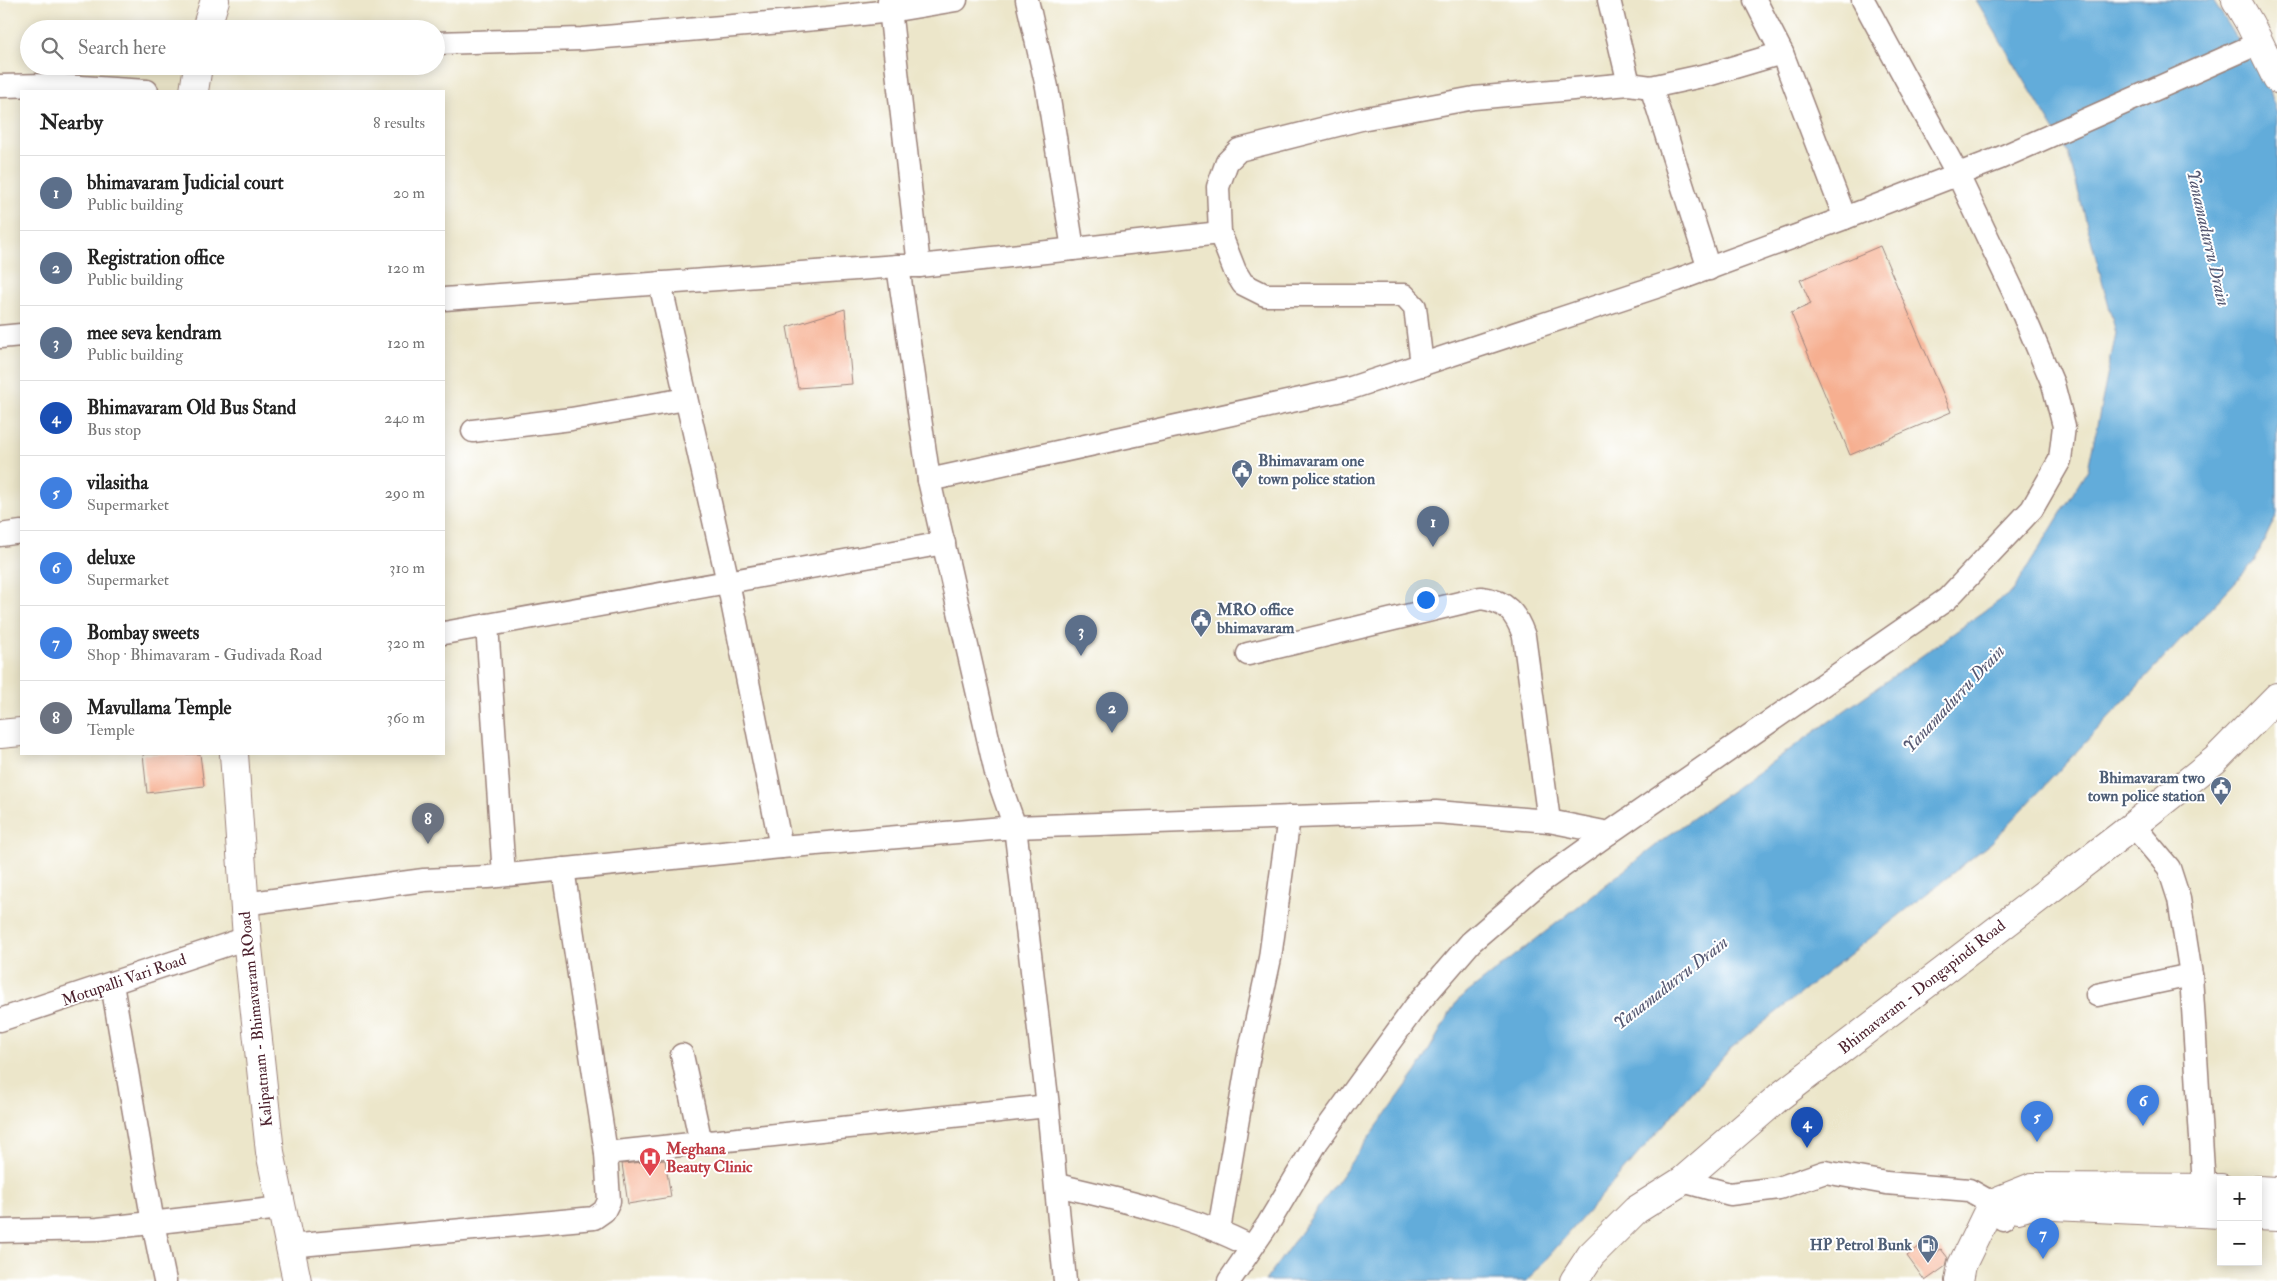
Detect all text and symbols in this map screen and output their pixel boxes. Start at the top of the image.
search box [20,20,445,75]
icon: search [38,34,66,62]
text: Search here [78,36,166,60]
text: Nearby [40,109,103,136]
text: 8 results [373,113,425,133]
water label: Yanamadurru Drain [2181,168,2235,308]
text: bhimavaram Judicial court [87,171,284,195]
text: 1 [53,183,59,203]
text: 20 m [393,183,425,203]
text: Public building [87,195,183,215]
text: Registration office [87,246,225,270]
text: 2 [52,258,60,278]
text: 120 m [387,258,425,278]
text: Public building [87,270,183,290]
text: mee seva kendram [87,321,221,345]
text: 3 [53,333,59,353]
text: 120 m [387,333,425,353]
text: Public building [87,345,183,365]
text: Bhimavaram Old Bus Stand [87,396,296,420]
text: 4 [52,408,60,428]
text: 240 m [384,408,425,428]
text: Bus stop [87,420,141,440]
place label: Bhimavaram one town police station [1258,451,1376,490]
public building icon: Bhimavaram one town police station [1230,458,1254,489]
text: vilasitha [87,471,148,495]
text: 5 [52,483,60,503]
text: 290 m [385,483,425,503]
text: Supermarket [87,495,169,515]
pin: 1 [1417,506,1449,547]
text: deluxe [87,546,135,570]
text: 6 [52,558,60,578]
text: 310 m [389,558,425,578]
text: Supermarket [87,570,169,590]
your location [1413,587,1439,613]
place label: MRO office bhimavaram [1216,600,1295,638]
public building icon: MRO office bhimavaram [1189,607,1213,638]
pin: 3 [1065,615,1097,656]
text: Bombay sweets [87,621,199,645]
text: 7 [52,633,60,653]
text: 320 m [387,633,425,653]
water label: Yanamadurru Drain [1898,640,2010,758]
text: Shop · Bhimavaram - Gudivada Road [87,645,322,665]
pin: 2 [1096,692,1128,733]
text: Mavullama Temple [87,696,231,720]
text: 8 [52,708,60,728]
text: 360 m [387,708,425,728]
text: Temple [87,720,135,740]
place label: Bhimavaram two town police station [2088,768,2206,807]
public building icon: Bhimavaram two town police station [2209,775,2233,806]
pin: 8 [412,803,444,844]
street label: Kalipatnam - Bhimavaram ROoad [235,910,278,1128]
street label: Bhimavaram - Dongapindi Road [1834,915,2010,1059]
water label: Yanamadurru Drain [1609,931,1733,1035]
street label: Motupalli Vari Road [59,949,189,1012]
pin: 6 [2127,1085,2159,1126]
pin: 5 [2021,1101,2053,1142]
pin: 4 [1791,1107,1823,1148]
place label: Meghana Beauty Clinic [665,1139,753,1178]
hospital icon: Meghana Beauty Clinic [638,1146,662,1177]
map controls [2217,1176,2262,1266]
button: + [2217,1176,2262,1221]
pin: 7 [2027,1218,2059,1259]
button: − [2217,1221,2262,1266]
fuel station icon: HP Petrol Bunk [1916,1233,1940,1264]
place label: HP Petrol Bunk [1810,1235,1912,1255]

